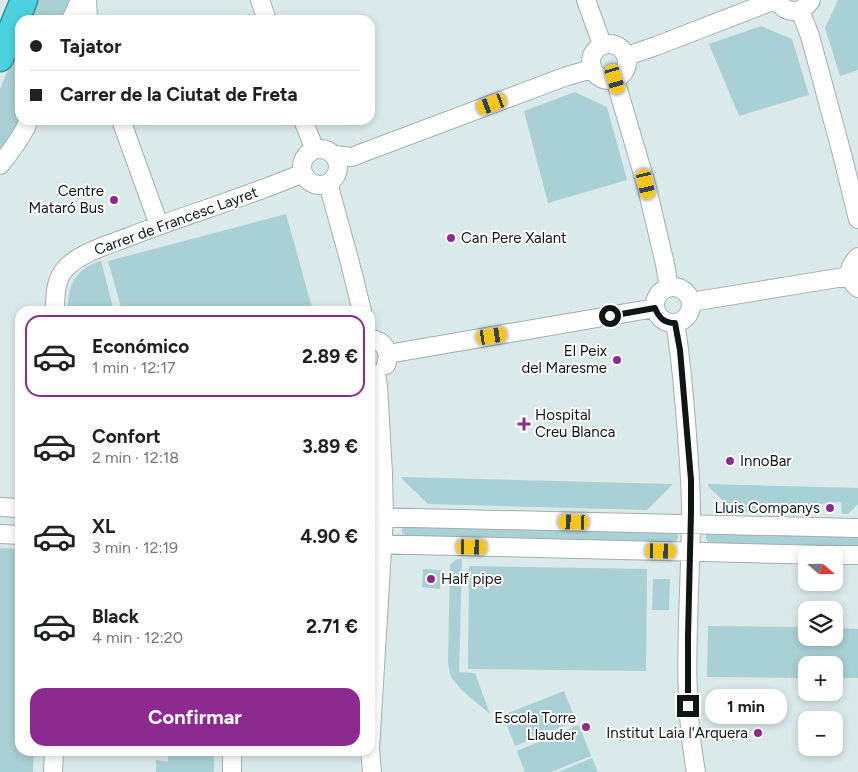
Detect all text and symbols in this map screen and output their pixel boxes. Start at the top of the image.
text: Tajator [60,35,121,58]
car [603,62,626,96]
text: Carrer de la Ciutat de Freta [60,83,298,106]
car [475,92,508,116]
car [635,168,656,200]
place label: Centre Mataró Bus [28,182,104,217]
street label: Carrer de Francesc Layret [92,183,260,259]
marker: Centre Mataró Bus [108,194,120,206]
place label: Can Pere Xalant [461,229,567,247]
marker: Can Pere Xalant [445,232,457,244]
route start [599,305,621,327]
car [476,326,507,346]
icon: car [32,334,77,379]
text: Económico [92,335,189,358]
place label: El Peix del Maresme [521,342,607,377]
text: 2.89 € [302,345,358,368]
marker: El Peix del Maresme [611,354,623,366]
text: 1 min · 12:17 [92,358,176,377]
place label: Hospital Creu Blanca [535,406,615,441]
marker: Hospital Creu Blanca [517,417,531,431]
icon: car [32,424,77,469]
text: Confort [92,425,161,448]
text: 3.89 € [302,435,358,458]
text: 2 min · 12:18 [92,448,179,467]
place label: InnoBar [740,452,791,470]
marker: InnoBar [724,455,736,467]
place label: Lluis Companys [714,499,820,517]
marker: Lluis Companys [824,502,836,514]
icon: car [32,514,77,559]
car [558,514,589,530]
text: XL [92,515,115,538]
text: 4.90 € [300,525,358,548]
text: 3 min · 12:19 [92,538,178,557]
car [456,539,487,555]
car [645,543,676,559]
north arrow [798,546,842,591]
map controls [798,546,843,756]
place label: Half pipe [441,570,502,588]
marker: Half pipe [425,573,437,585]
button: layers [798,601,843,646]
icon: car [32,604,77,649]
text: Black [92,605,139,628]
text: 2.71 € [306,615,358,638]
text: 4 min · 12:20 [92,628,183,647]
button: + [798,656,843,701]
button: Confirmar [30,688,360,746]
callout: 1 min [706,688,788,724]
route end [677,695,699,717]
text: 1 min [727,697,765,716]
place label: Escola Torre Llauder [494,709,576,744]
button: − [798,711,843,756]
marker: Escola Torre Llauder [580,721,592,733]
place label: Institut Laia l'Arquera [606,724,748,742]
marker: Institut Laia l'Arquera [752,727,764,739]

